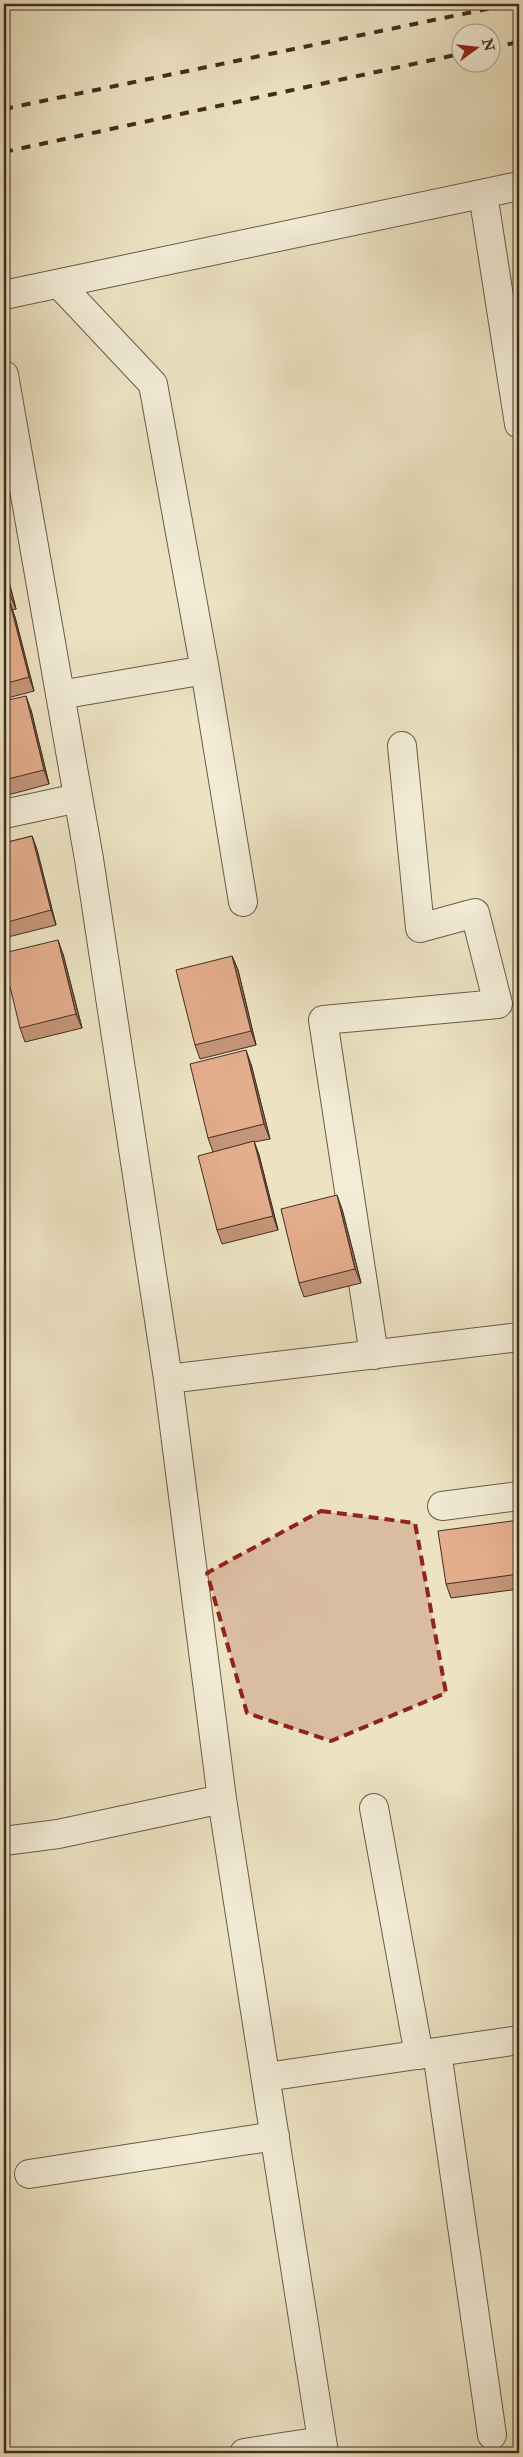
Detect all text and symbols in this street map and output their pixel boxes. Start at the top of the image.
north arrow [450,22,500,72]
text: N [478,36,498,53]

